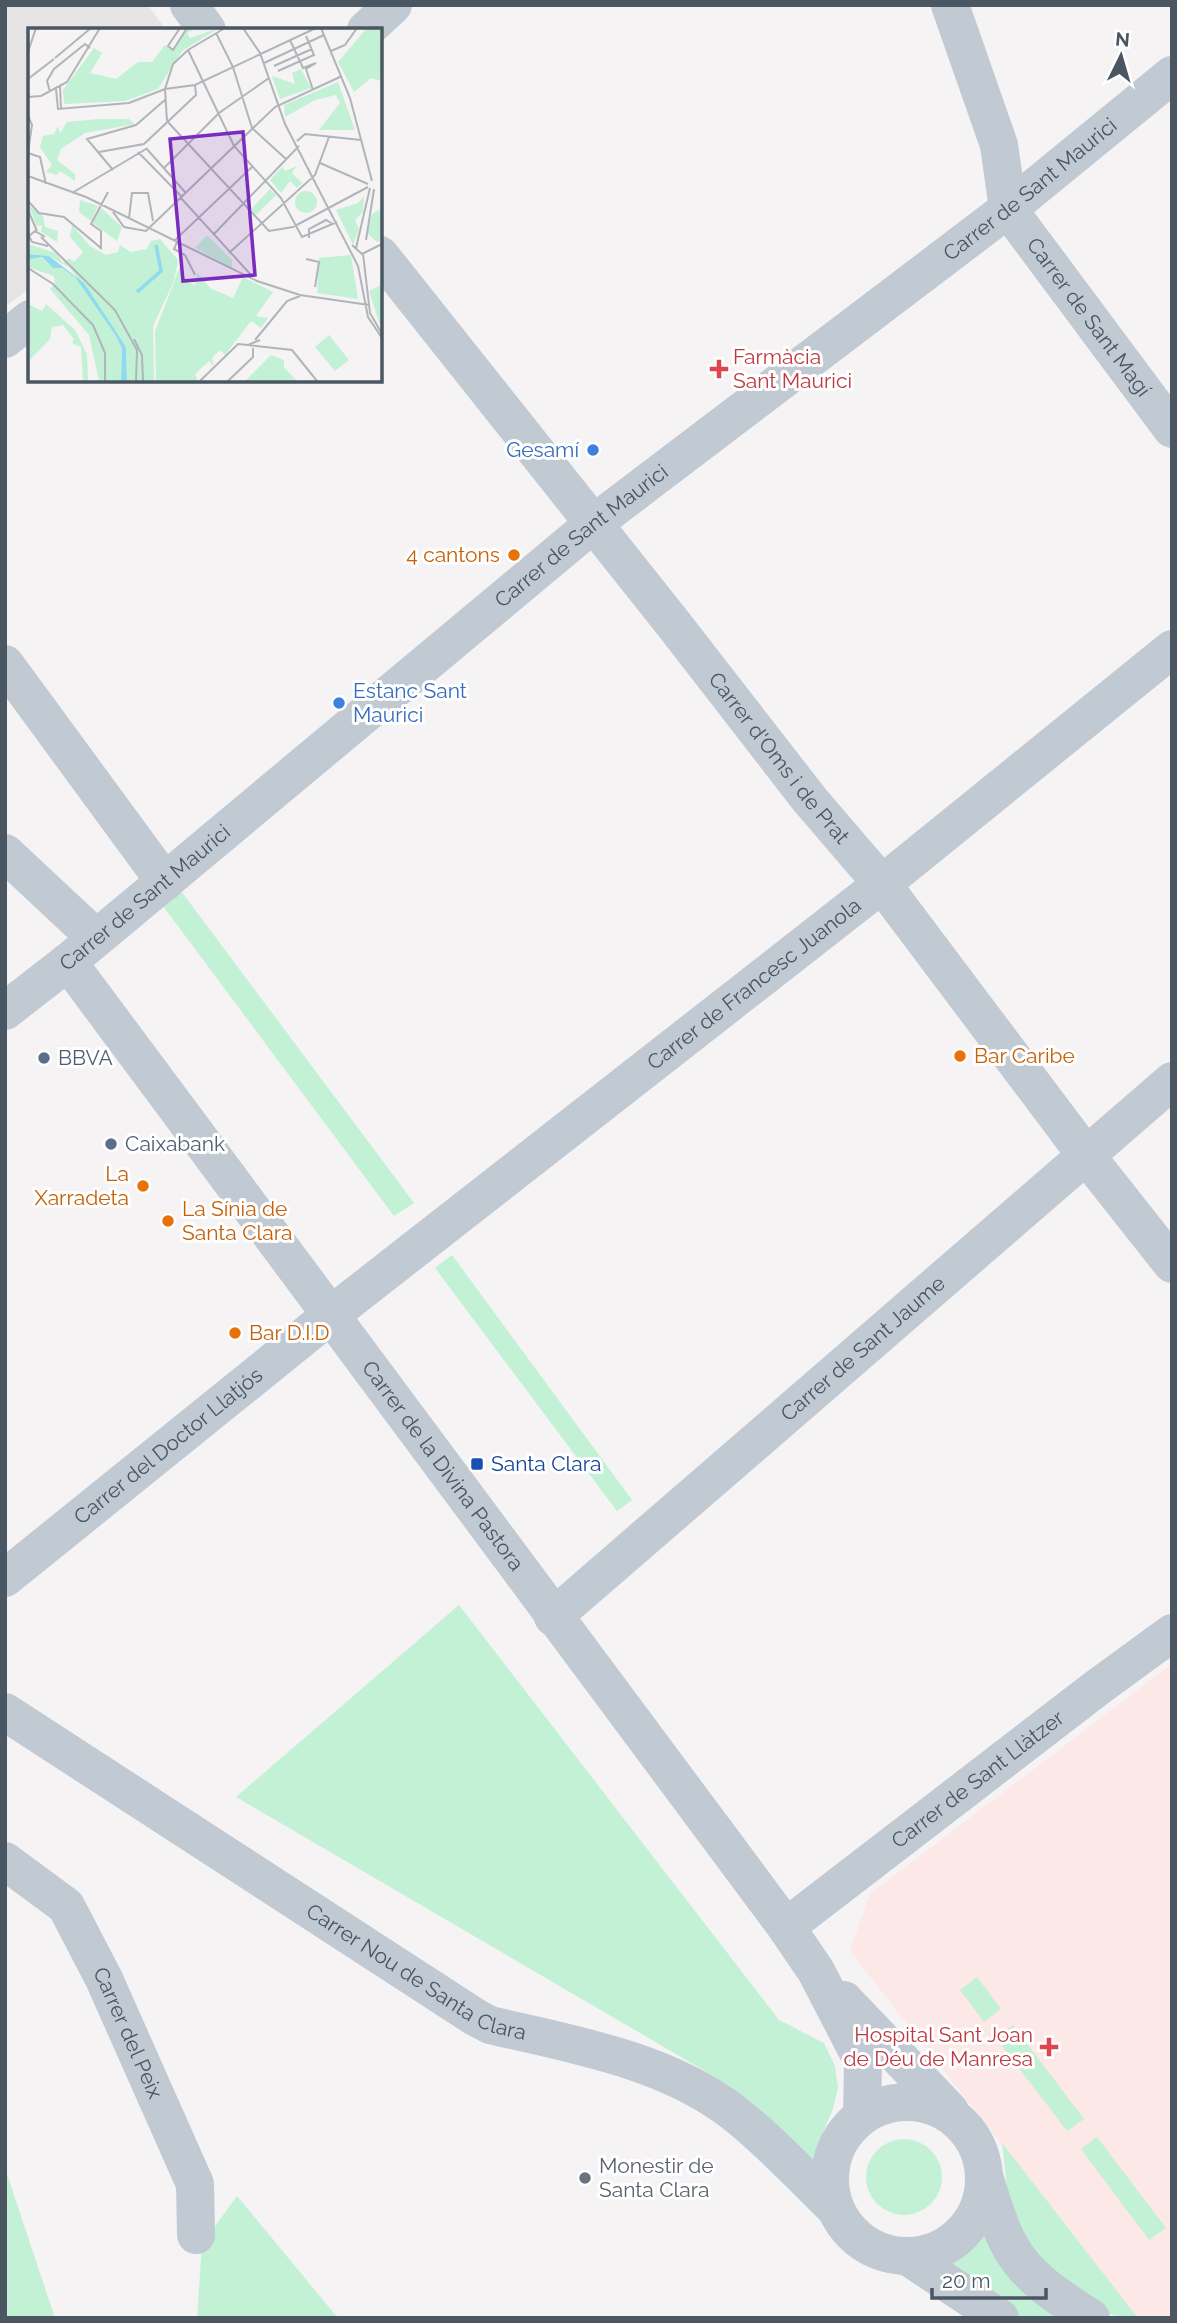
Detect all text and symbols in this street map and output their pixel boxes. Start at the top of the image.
north arrow [1086,21,1156,91]
text: N [1114,27,1131,51]
inset map [28,28,382,382]
street label: Carrer de Sant Maurici [938,112,1122,266]
street label: Carrer de Sant Magí [1022,233,1157,402]
place label: Farmàcia Sant Maurici [733,344,852,393]
marker: Farmàcia Sant Maurici [711,361,727,377]
place label: Gesamí [506,437,579,462]
marker: Gesamí [585,442,601,458]
street label: Carrer de Sant Maurici [490,459,673,613]
place label: 4 cantons [406,542,500,567]
marker: 4 cantons [506,547,522,563]
street label: Carrer d'Oms i de Prat [704,667,855,849]
place label: Estanc Sant Maurici [353,678,467,727]
marker: Estanc Sant Maurici [331,695,347,711]
street label: Carrer de Sant Maurici [54,819,235,976]
street label: Carrer de Francesc Juanola [642,892,866,1075]
place label: Bar Caribe [974,1043,1075,1068]
place label: BBVA [58,1045,113,1070]
marker: Bar Caribe [952,1048,968,1064]
marker: BBVA [36,1050,52,1066]
place label: Caixabank [125,1131,225,1156]
marker: Caixabank [103,1136,119,1152]
place label: La Xarradeta [34,1161,129,1210]
marker: La Xarradeta [135,1178,151,1194]
place label: La Sínia de Santa Clara [182,1196,293,1245]
marker: La Sínia de Santa Clara [160,1213,176,1229]
street label: Carrer de Sant Jaume [775,1270,950,1426]
place label: Bar D.I.D [249,1320,330,1345]
marker: Bar D.I.D [227,1325,243,1341]
street label: Carrer de la Divina Pastora [357,1356,529,1575]
street label: Carrer del Doctor Llatjós [69,1362,267,1529]
place label: Santa Clara [491,1451,602,1476]
marker: Santa Clara [469,1456,485,1472]
street label: Carrer de Sant Llàtzer [886,1705,1069,1853]
street label: Carrer Nou de Santa Clara [302,1898,529,2045]
street label: Carrer del Peix [88,1963,169,2103]
place label: Hospital Sant Joan de Déu de Manresa [843,2022,1033,2071]
marker: Hospital Sant Joan de Déu de Manresa [1039,2037,1059,2057]
place label: Monestir de Santa Clara [599,2153,714,2202]
marker: Monestir de Santa Clara [577,2170,593,2186]
scale bar [932,2256,1046,2300]
text: 20 m [942,2268,990,2293]

